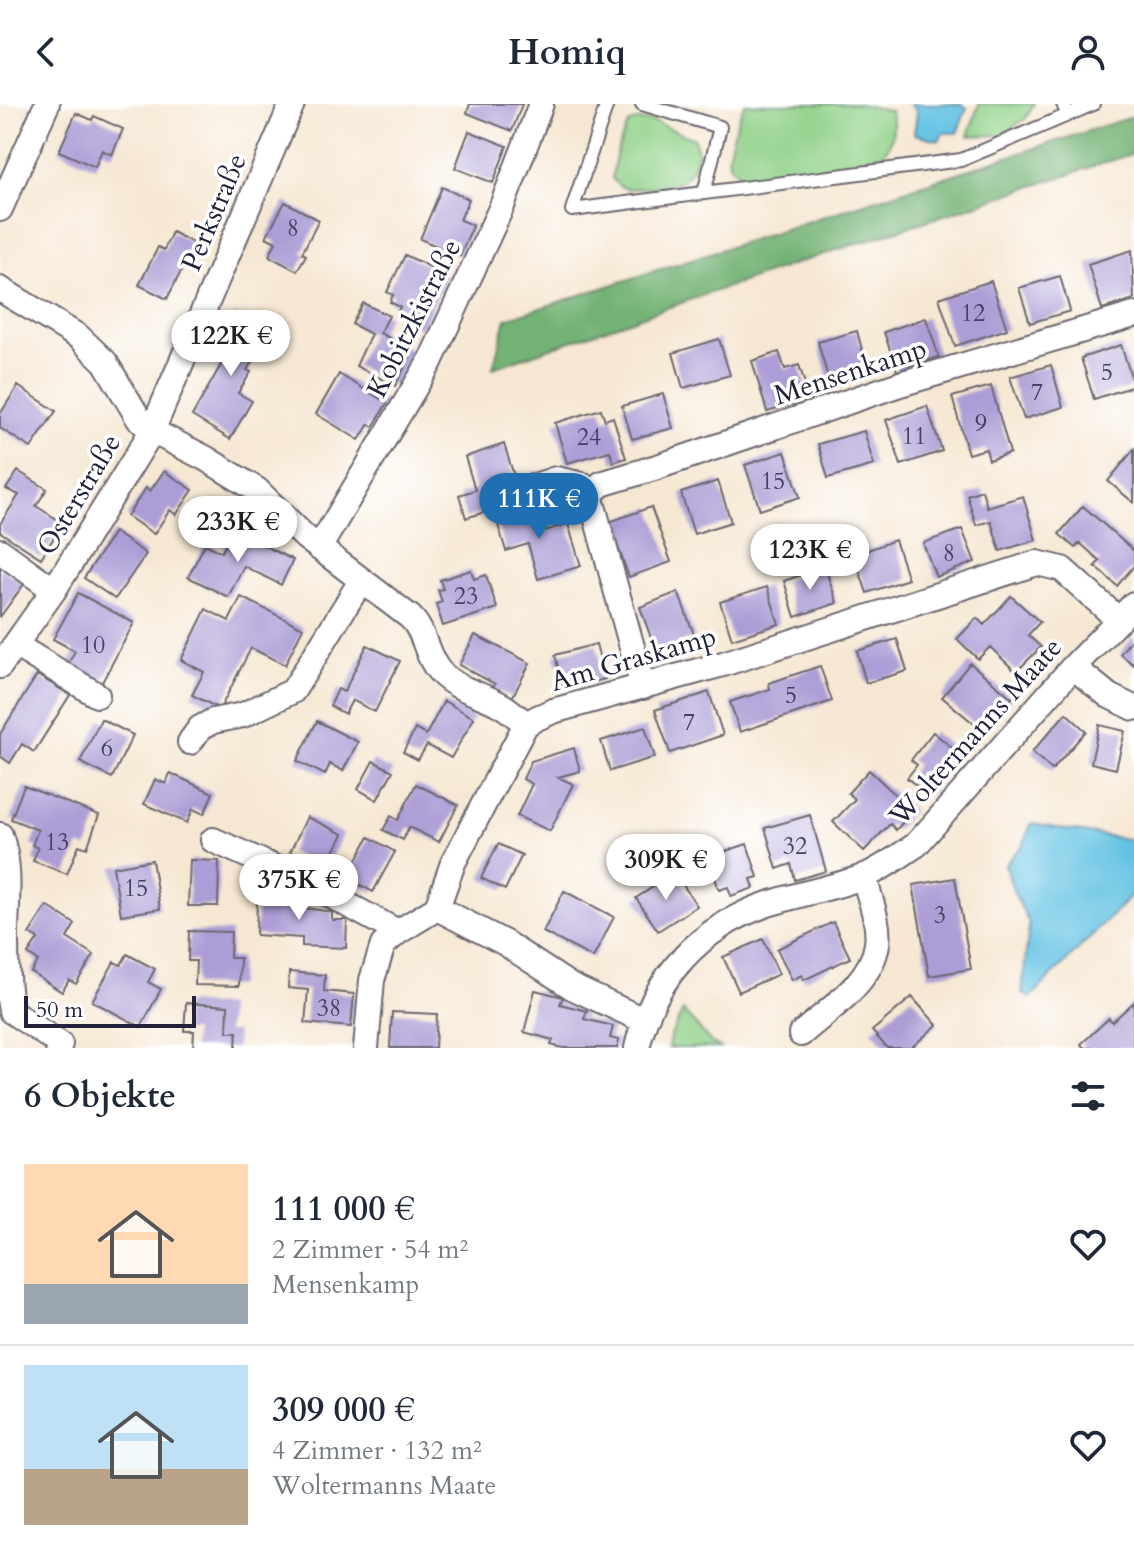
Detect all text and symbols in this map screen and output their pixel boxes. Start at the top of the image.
text: Homiq [508,28,626,77]
icon: back [24,30,68,74]
icon: person [1066,30,1110,74]
street label: Perkstraße [172,148,256,277]
house number: 8 [287,212,299,245]
street label: Kobitzkistraße [358,233,470,404]
house number: 12 [961,297,985,330]
pin: 122K € [166,310,296,378]
text: 122K € [189,318,273,353]
street label: Mensenkamp [769,329,932,415]
house number: 5 [1101,356,1113,389]
house number: 7 [1031,376,1043,409]
house number: 9 [975,407,987,440]
house number: 11 [902,420,926,453]
house number: 24 [577,421,601,454]
street label: Osterstraße [28,427,130,562]
house number: 15 [761,465,785,498]
pin: 111K € [474,473,604,541]
text: 111K € [497,481,581,516]
pin: 233K € [173,496,303,564]
text: 233K € [196,504,280,539]
pin: 123K € [745,524,875,592]
text: 123K € [768,532,852,567]
house number: 8 [943,537,955,570]
house number: 23 [454,580,478,613]
street label: Am Graskamp [546,617,721,701]
house number: 10 [81,629,105,662]
street label: Woltermanns Maate [880,629,1071,835]
house number: 5 [785,679,797,712]
house number: 7 [683,706,695,739]
house number: 6 [101,732,113,765]
house number: 13 [45,826,69,859]
house number: 32 [783,830,807,863]
pin: 309K € [601,834,731,902]
text: 309K € [624,842,708,877]
pin: 375K € [234,854,364,922]
text: 375K € [257,862,341,897]
house number: 15 [124,872,148,905]
house number: 3 [934,899,946,932]
scale bar [24,992,196,1028]
house number: 38 [317,992,341,1025]
text: 50 m [36,995,83,1025]
text: 6 Objekte [24,1073,176,1119]
icon: filters [1066,1074,1110,1118]
text: 111 000 € [272,1186,415,1232]
icon: home [88,1196,184,1292]
icon: heart [1066,1222,1110,1266]
text: 2 Zimmer · 54 m² [272,1232,468,1267]
text: Mensenkamp [272,1267,419,1302]
text: 309 000 € [272,1387,415,1433]
icon: home [88,1397,184,1493]
icon: heart [1066,1423,1110,1467]
text: 4 Zimmer · 132 m² [272,1433,482,1468]
text: Woltermanns Maate [272,1468,496,1503]

